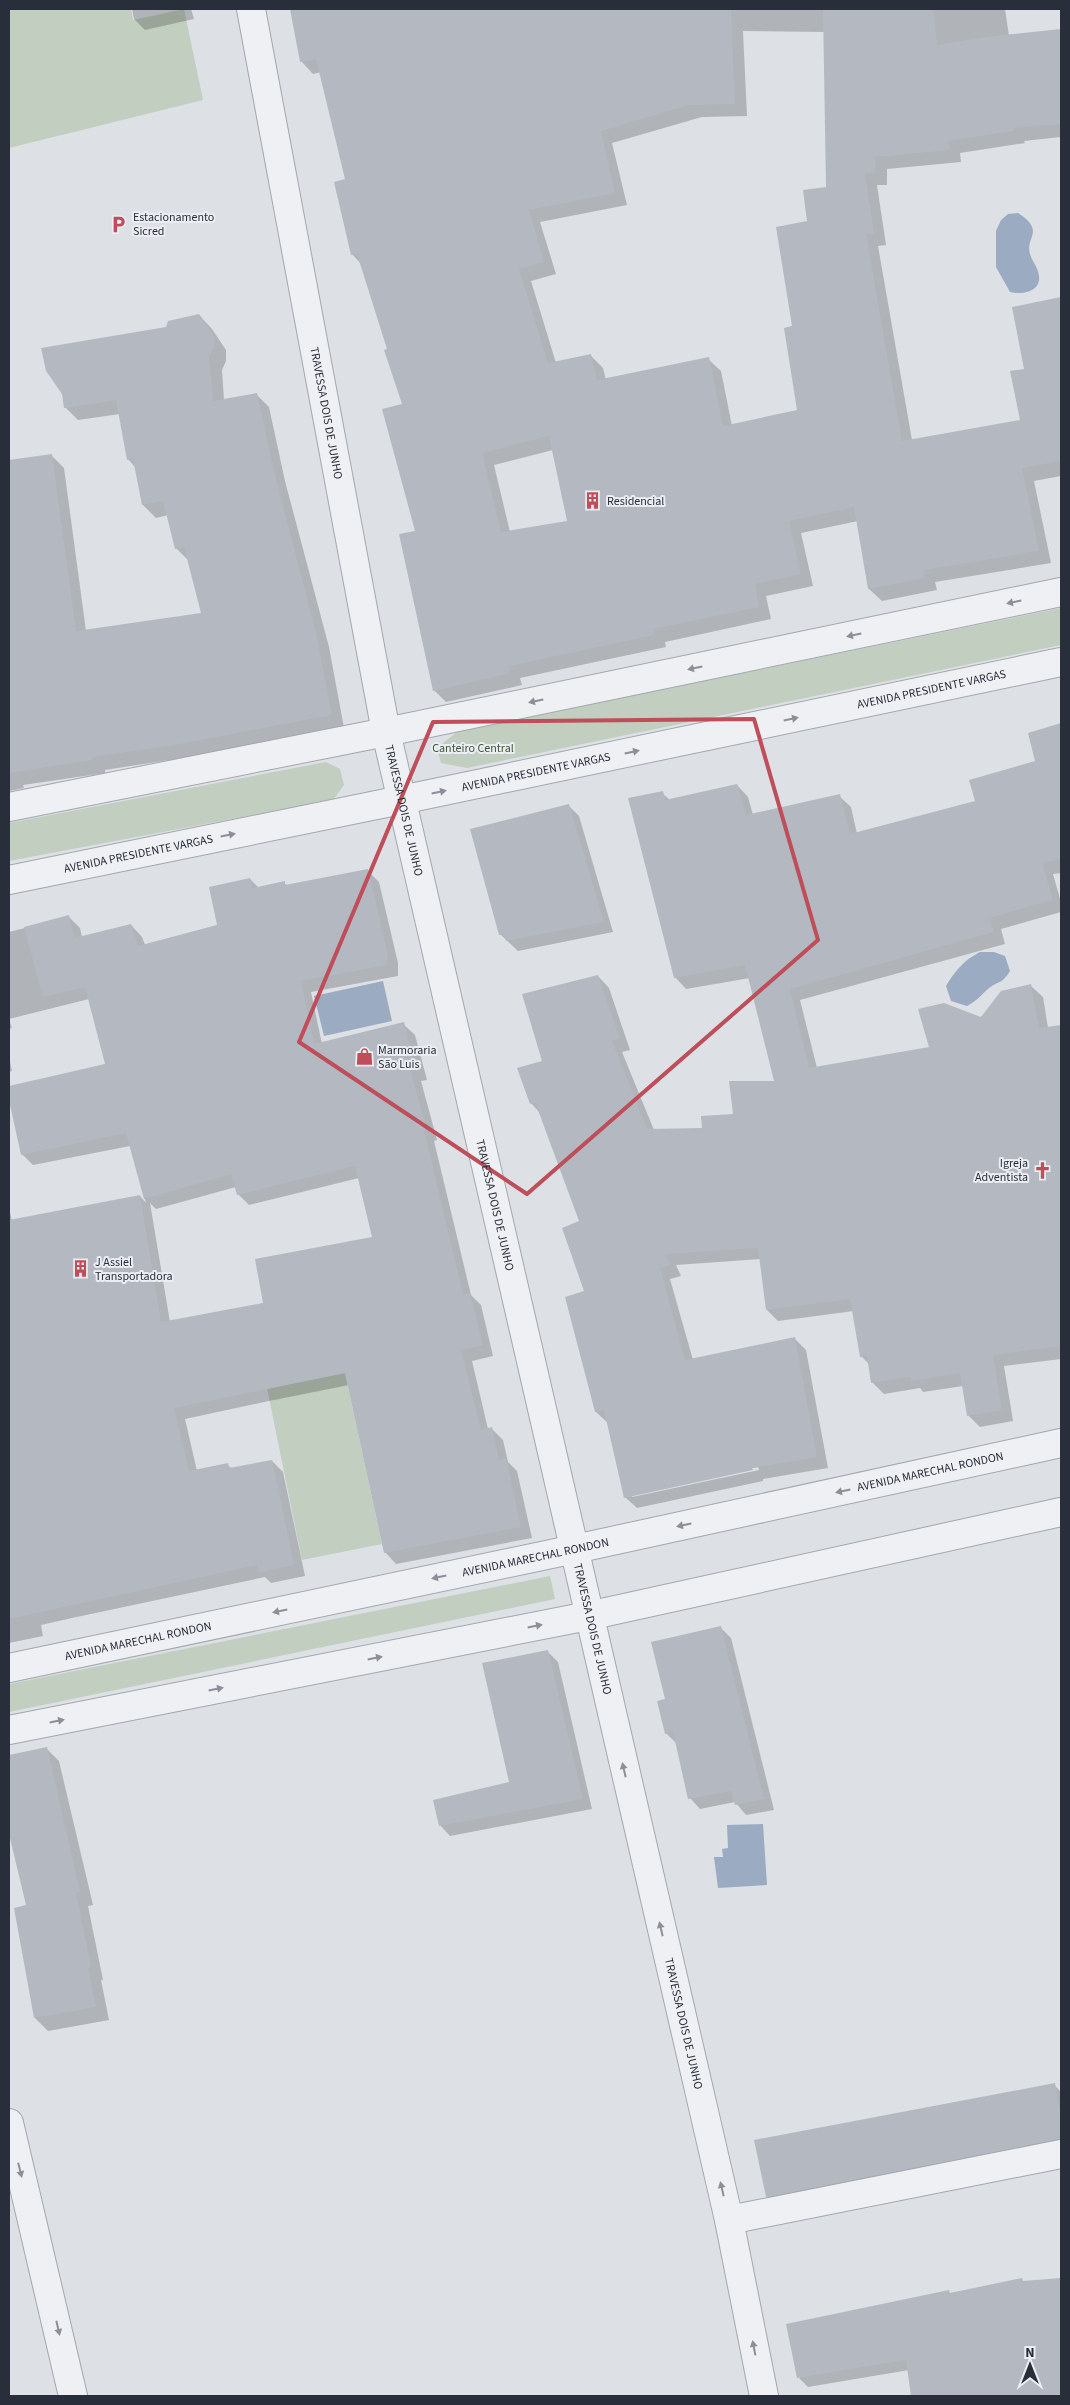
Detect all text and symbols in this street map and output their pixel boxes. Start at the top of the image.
place label: Estacionamento Sicred [133,209,214,240]
parking icon: Estacionamento Sicred [109,214,129,234]
street label: TRAVESSA DOIS DE JUNHO [305,346,347,481]
building icon: Residencial [583,491,603,511]
place label: Residencial [607,493,664,510]
one-way arrow [1006,598,1021,606]
one-way arrow [847,631,862,639]
one-way arrow [688,664,703,672]
street label: AVENIDA PRESIDENTE VARGAS [855,666,1008,713]
one-way arrow [529,697,544,705]
one-way arrow [784,715,799,723]
park label: Canteiro Central [432,740,514,757]
street label: TRAVESSA DOIS DE JUNHO [380,743,427,878]
street label: AVENIDA PRESIDENTE VARGAS [460,748,612,796]
one-way arrow [625,748,640,756]
one-way arrow [431,788,447,796]
street label: AVENIDA PRESIDENTE VARGAS [62,831,215,878]
one-way arrow [221,831,237,839]
place label: Marmoraria São Luis [378,1042,436,1073]
shop icon: Marmoraria São Luis [354,1047,374,1067]
street label: TRAVESSA DOIS DE JUNHO [471,1138,518,1273]
place label: Igreja Adventista [975,1155,1028,1186]
church icon: Igreja Adventista [1032,1160,1052,1180]
place label: J Assiel Transportadora [95,1254,173,1285]
building icon: J Assiel Transportadora [71,1259,91,1279]
street label: AVENIDA MARECHAL RONDON [855,1448,1005,1496]
one-way arrow [834,1487,850,1495]
one-way arrow [676,1521,691,1529]
street label: AVENIDA MARECHAL RONDON [461,1534,611,1582]
street label: TRAVESSA DOIS DE JUNHO [569,1562,616,1696]
one-way arrow [431,1574,447,1582]
one-way arrow [273,1607,288,1615]
street label: AVENIDA MARECHAL RONDON [63,1618,213,1665]
one-way arrow [527,1622,543,1630]
one-way arrow [368,1654,383,1662]
one-way arrow [208,1685,224,1693]
one-way arrow [49,1716,65,1724]
one-way arrow [620,1763,628,1778]
one-way arrow [657,1921,665,1936]
street label: TRAVESSA DOIS DE JUNHO [660,1956,707,2091]
one-way arrow [16,2163,24,2178]
one-way arrow [718,2182,726,2197]
one-way arrow [54,2321,62,2336]
north arrow [1005,2340,1055,2390]
one-way arrow [750,2341,758,2356]
text: N [1025,2343,1035,2363]

